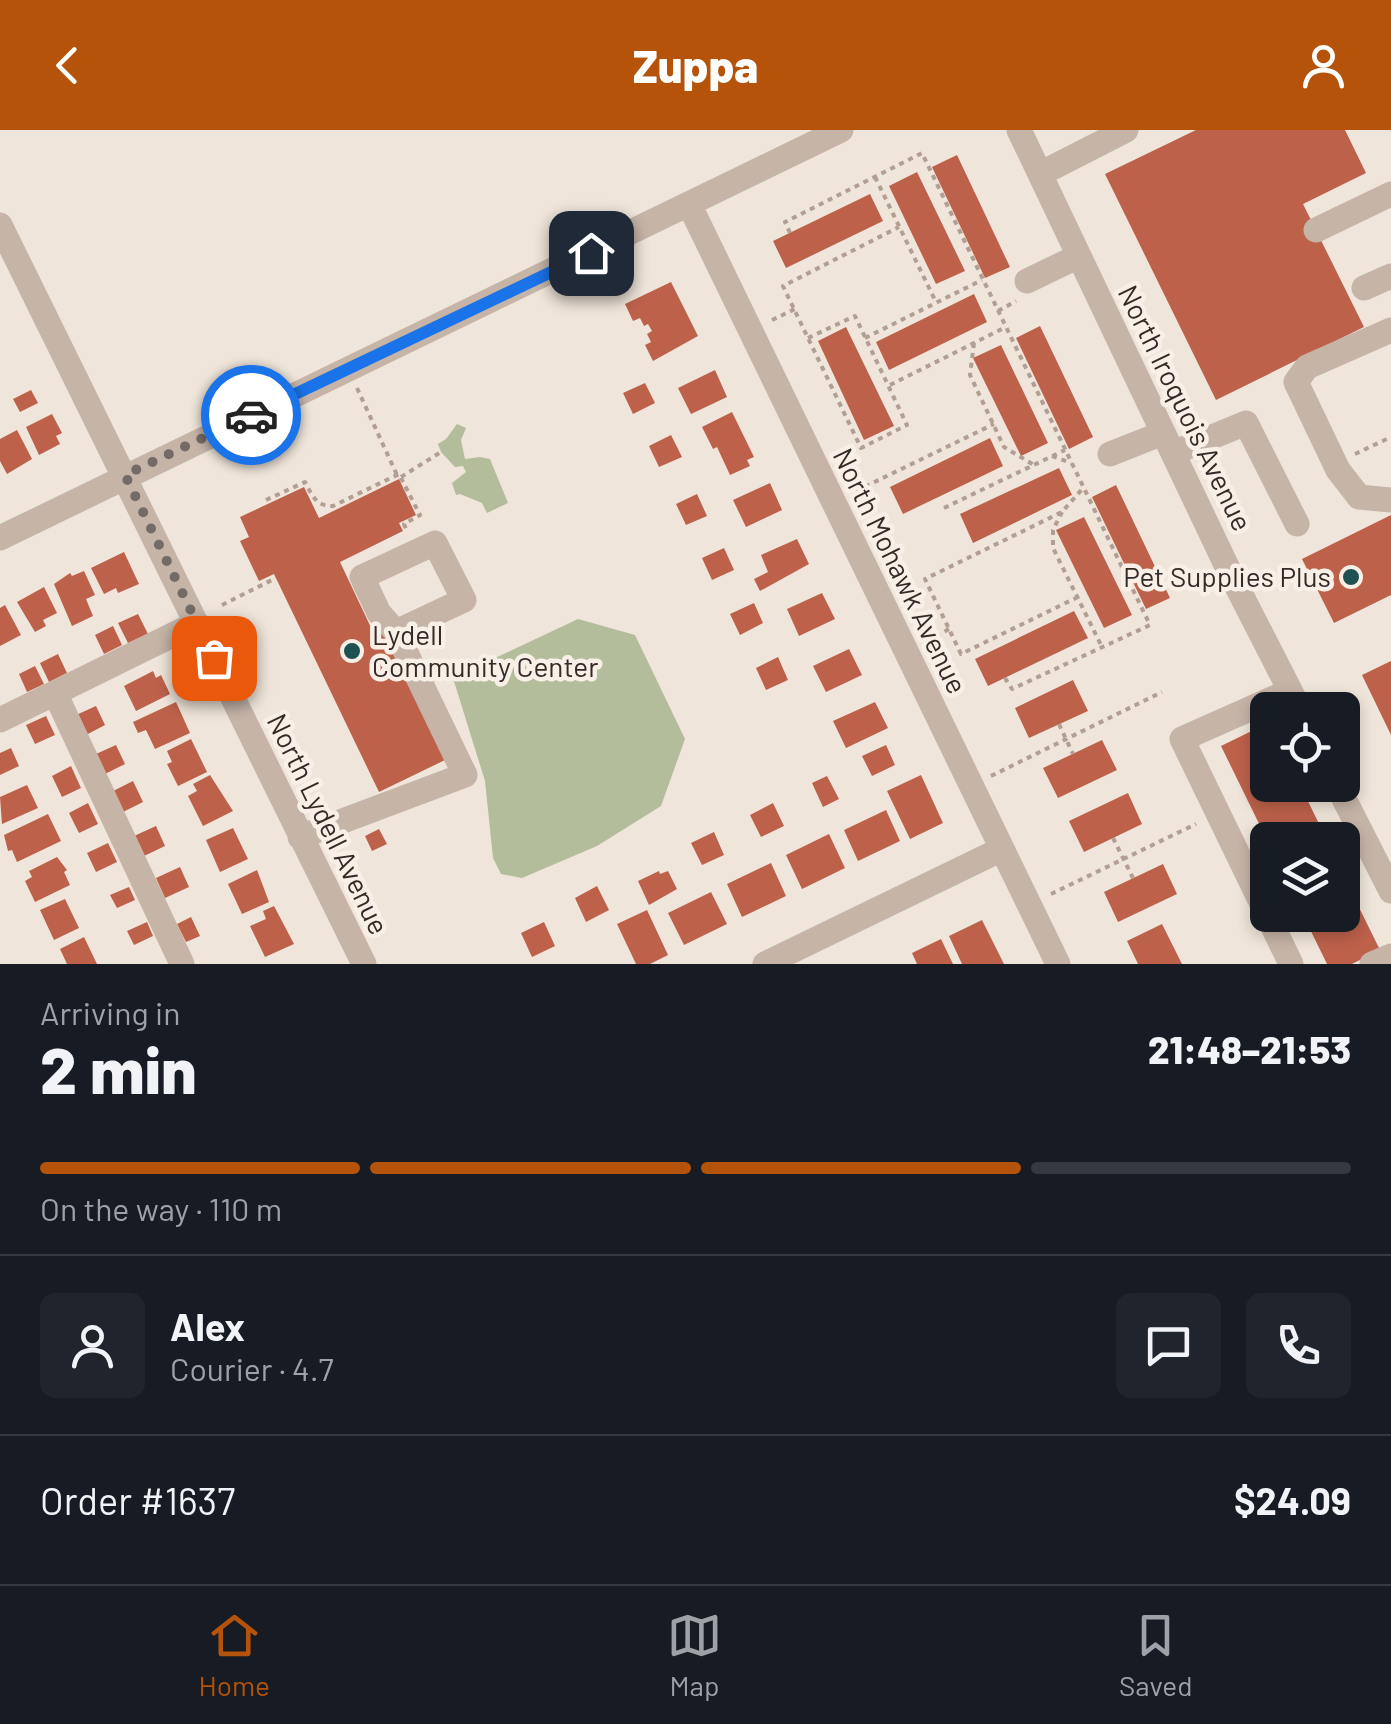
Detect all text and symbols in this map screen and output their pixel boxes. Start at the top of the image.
icon: back [40,38,95,93]
text: Zuppa [633,38,758,92]
icon: person [1296,38,1351,93]
pin [549,211,634,296]
icon: home [564,226,619,281]
street label: North Iroquois Avenue [1112,279,1260,536]
courier [201,365,301,465]
icon: car [224,388,279,443]
street label: North Mohawk Avenue [827,442,975,699]
place label: Pet Supplies Plus [1123,559,1331,593]
marker: Pet Supplies Plus [1340,566,1362,588]
pin [172,616,257,701]
place label: Lydell Community Center [372,617,598,683]
icon: bag [187,631,242,686]
marker: Lydell Community Center [341,640,363,662]
map controls [1250,692,1360,932]
button: locate [1250,692,1360,802]
street label: North Lydell Avenue [261,708,397,939]
button: layers [1250,822,1360,932]
text: Arriving in [40,993,180,1031]
text: 21:48–21:53 [1148,1026,1351,1072]
text: 2 min [40,1029,197,1107]
text: On the way · 110 m [40,1189,282,1227]
button: person [40,1293,145,1398]
button: chat [1116,1293,1221,1398]
button: phone [1246,1293,1351,1398]
text: Alex [170,1303,245,1349]
text: Courier · 4.7 [170,1349,334,1387]
text: Order #1637 [40,1477,235,1523]
text: $24.09 [1234,1477,1351,1523]
tab: Home [199,1608,270,1702]
tab: Map [667,1608,722,1702]
tab: Saved [1119,1608,1192,1702]

